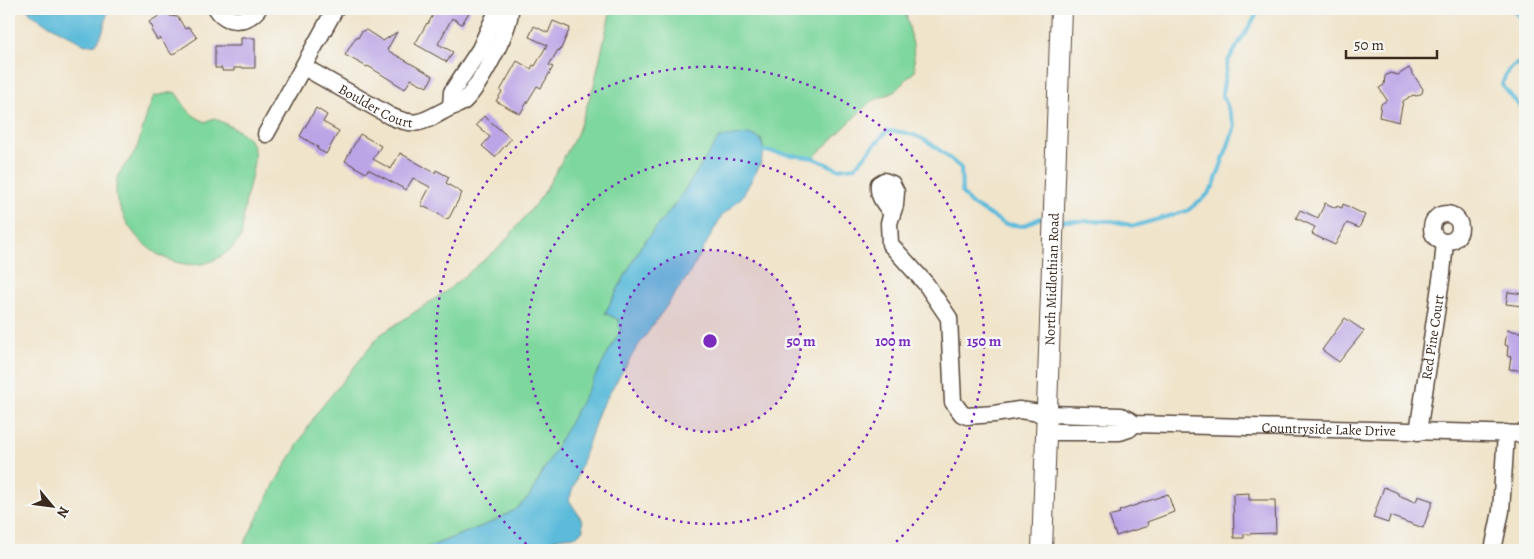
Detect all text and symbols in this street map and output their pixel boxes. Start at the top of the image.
scale bar [1346,28,1438,60]
text: 50 m [1354,35,1384,55]
street label: Boulder Court [335,80,414,133]
street label: North Midlothian Road [1040,212,1064,346]
street label: Red Pine Court [1417,293,1449,381]
text: 50 m [786,331,816,351]
text: 100 m [875,331,911,351]
text: 150 m [967,331,1002,351]
centre of rings [701,332,719,350]
street label: Countryside Lake Drive [1261,418,1396,441]
north arrow [28,482,78,532]
text: N [52,503,74,521]

